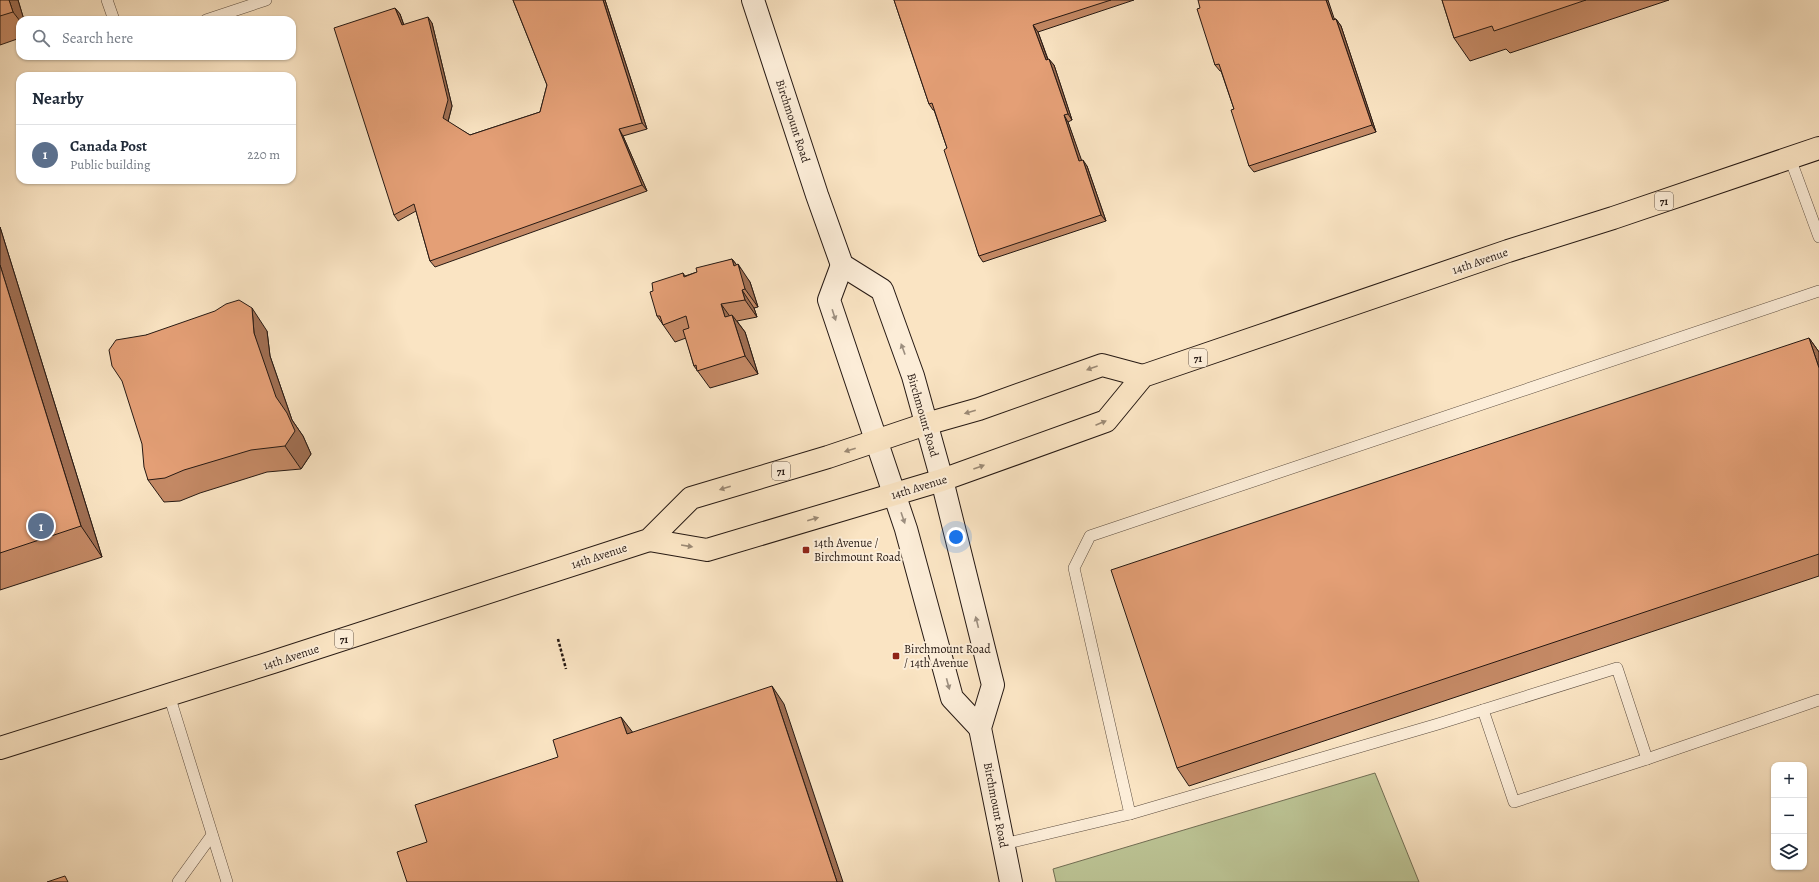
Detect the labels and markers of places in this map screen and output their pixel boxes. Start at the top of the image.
pin: 1 [28,511,54,541]
place label: 14th Avenue / Birchmount Road [814,535,901,565]
marker: 14th Avenue / Birchmount Road [801,545,811,555]
place label: Birchmount Road / 14th Avenue [904,641,991,671]
marker: Birchmount Road / 14th Avenue [891,651,901,661]

